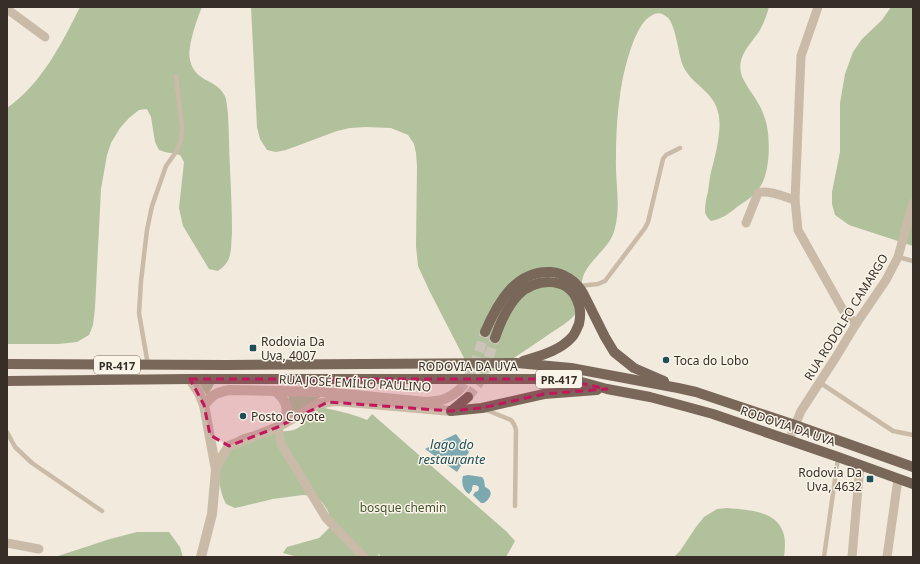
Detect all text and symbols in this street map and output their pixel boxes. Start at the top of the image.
street label: RUA RODOLFO CAMARGO [800,250,892,384]
place label: Rodovia Da Uva, 4007 [261,333,325,364]
marker: Rodovia Da Uva, 4007 [248,343,258,353]
place label: Toca do Lobo [674,352,749,369]
marker: Toca do Lobo [661,355,671,365]
road number: PR-417 [94,356,140,374]
street label: RODOVIA DA UVA [418,358,518,375]
road number: PR-417 [536,370,582,388]
street label: RUA JOSÉ EMÍLIO PAULINO [278,371,432,395]
street label: RODOVIA DA UVA [738,402,838,450]
place label: Posto Coyote [251,408,325,425]
marker: Posto Coyote [238,411,248,421]
water label: lago do restaurante [419,435,486,468]
place label: Rodovia Da Uva, 4632 [798,464,862,495]
marker: Rodovia Da Uva, 4632 [865,474,875,484]
park label: bosque chemin [360,499,446,516]

